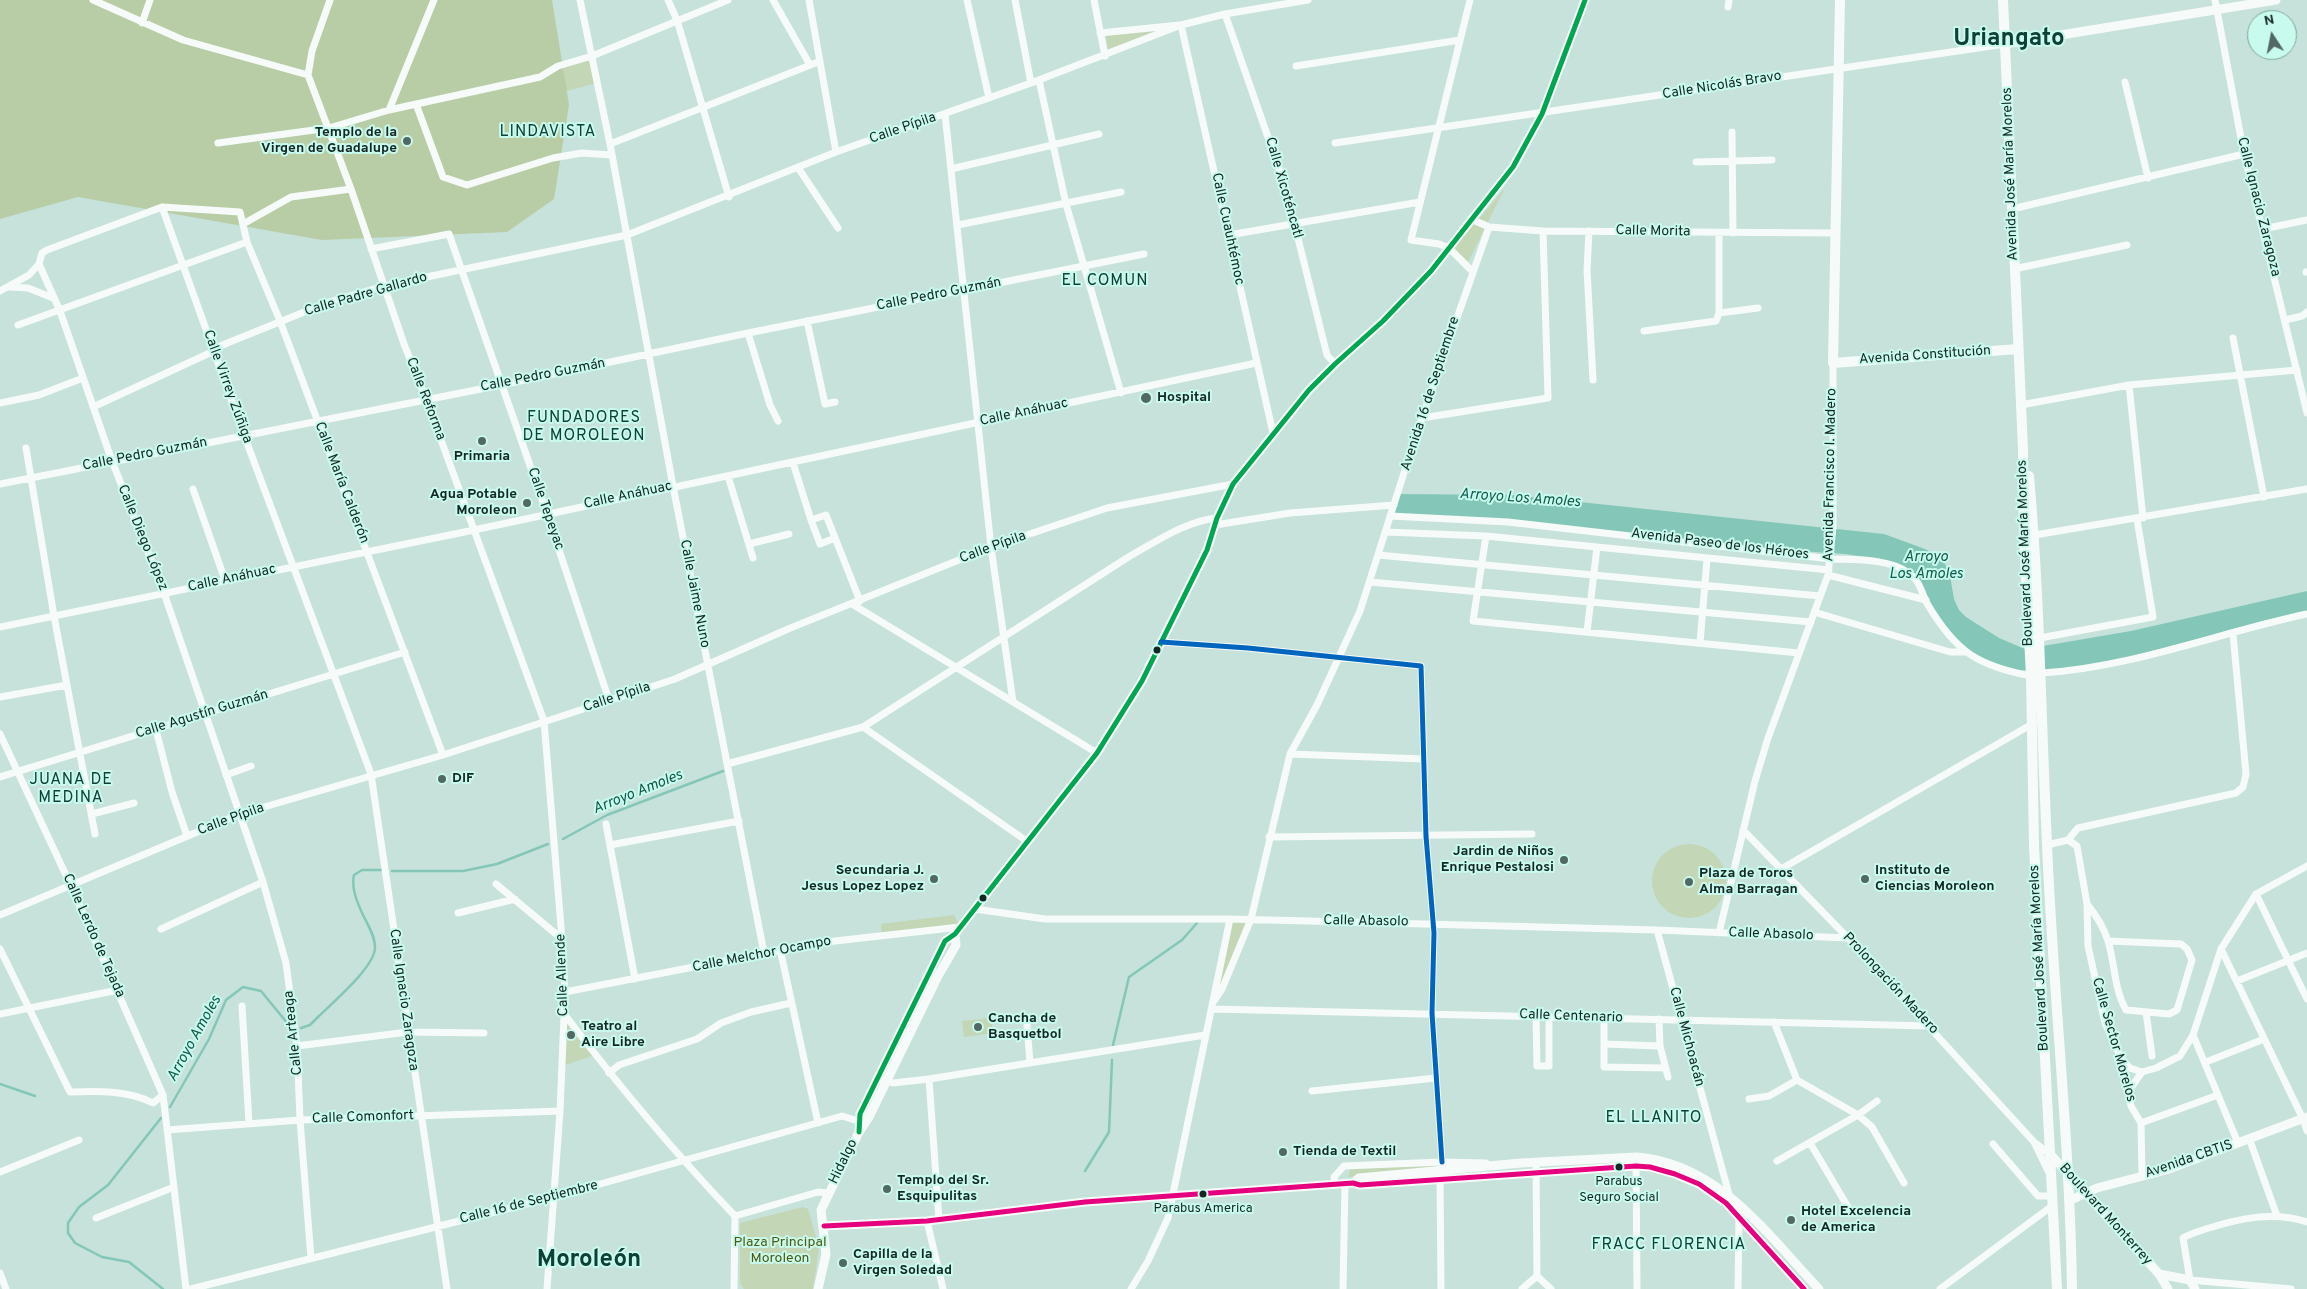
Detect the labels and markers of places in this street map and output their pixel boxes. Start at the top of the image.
place label: Templo de la Virgen de Guadalupe [261,125,397,158]
marker: Templo de la Virgen de Guadalupe [401,135,413,147]
place label: Hospital [1157,390,1211,406]
marker: Hospital [1139,391,1153,405]
marker: Primaria [476,435,488,447]
place label: Primaria [454,449,510,465]
place label: Agua Potable Moroleon [430,487,517,520]
marker: Agua Potable Moroleon [521,497,533,509]
unlabelled marker [1152,645,1162,655]
place label: DIF [452,771,474,787]
marker: DIF [436,773,448,785]
place label: Jardin de Niños Enrique Pestalosi [1441,844,1554,876]
marker: Jardin de Niños Enrique Pestalosi [1558,854,1570,866]
place label: Secundaria J. Jesus Lopez Lopez [801,863,924,896]
place label: Instituto de Ciencias Moroleon [1875,863,1995,896]
place label: Plaza de Toros Alma Barragan [1699,866,1798,899]
marker: Secundaria J. Jesus Lopez Lopez [928,873,940,885]
marker: Instituto de Ciencias Moroleon [1859,873,1871,885]
marker: Plaza de Toros Alma Barragan [1683,876,1695,888]
unlabelled marker [978,893,988,903]
place label: Cancha de Basquetbol [988,1011,1062,1044]
place label: Teatro al Aire Libre [581,1019,645,1052]
marker: Cancha de Basquetbol [972,1021,984,1033]
marker: Teatro al Aire Libre [565,1029,577,1041]
place label: Tienda de Textil [1293,1144,1396,1160]
marker: Tienda de Textil [1277,1146,1289,1158]
marker: Parabus Seguro Social [1614,1162,1624,1172]
place label: Templo del Sr. Esquipulitas [897,1173,989,1206]
place label: Parabus Seguro Social [1579,1174,1659,1205]
marker: Templo del Sr. Esquipulitas [881,1183,893,1195]
marker: Parabus America [1198,1189,1208,1199]
place label: Parabus America [1153,1201,1253,1217]
place label: Hotel Excelencia de America [1801,1204,1911,1236]
marker: Hotel Excelencia de America [1785,1214,1797,1226]
place label: Capilla de la Virgen Soledad [853,1247,952,1280]
marker: Capilla de la Virgen Soledad [837,1257,849,1269]

